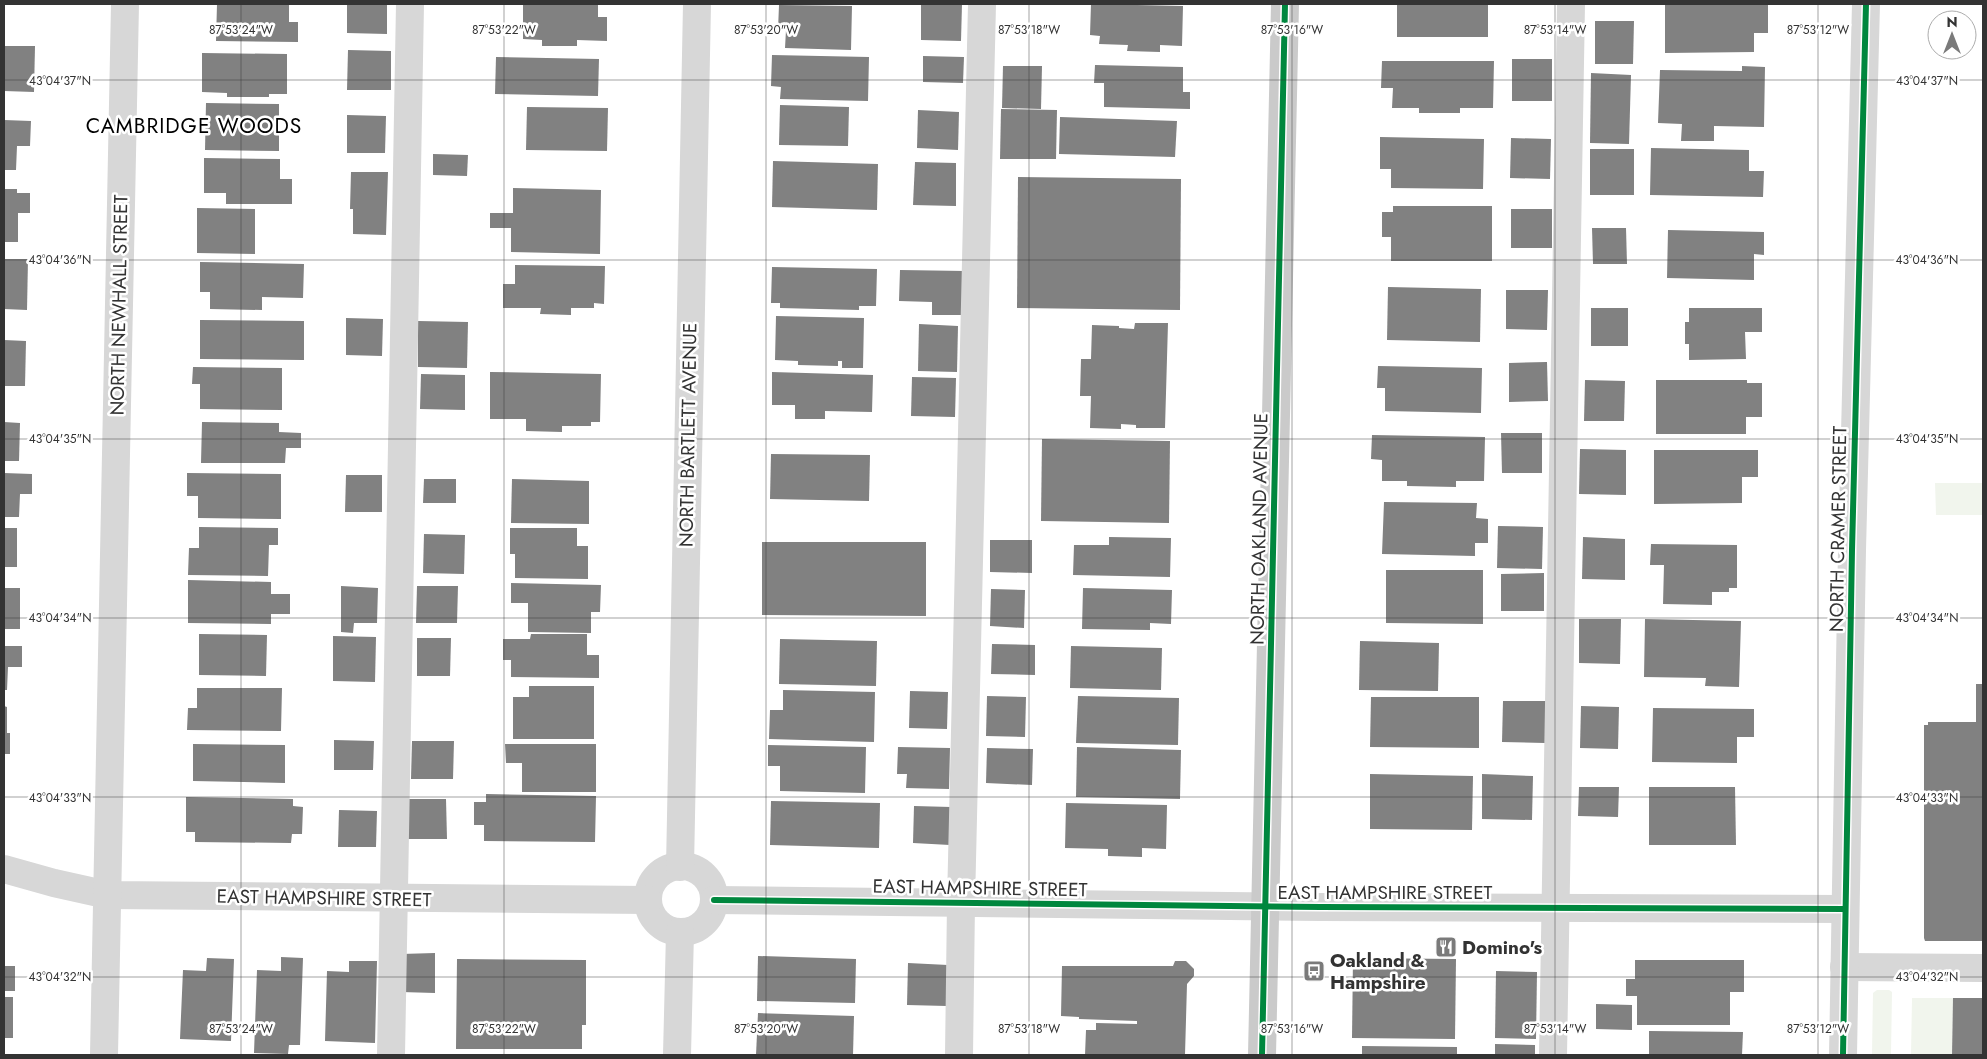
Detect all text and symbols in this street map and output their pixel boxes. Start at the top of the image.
north arrow [1927,10,1977,60]
text: N [1946,12,1958,32]
text: 87°53'24"W [209,21,273,39]
text: 87°53'22"W [472,21,536,39]
text: 87°53'20"W [734,21,798,39]
text: 87°53'18"W [998,21,1060,39]
text: 87°53'16"W [1261,21,1323,39]
text: 87°53'14"W [1524,21,1586,39]
text: 87°53'12"W [1787,21,1849,39]
text: 43°04'37"N [29,72,91,90]
text: 43°04'37"N [1896,72,1958,90]
district label: CAMBRIDGE WOODS [86,111,302,141]
street label: NORTH NEWHALL STREET [104,194,134,416]
text: 43°04'36"N [29,251,91,269]
text: 43°04'36"N [1896,251,1958,269]
street label: NORTH BARTLETT AVENUE [673,323,703,547]
street label: NORTH OAKLAND AVENUE [1243,413,1275,645]
street label: NORTH CRAMER STREET [1823,425,1853,632]
text: 43°04'35"N [29,430,91,448]
text: 43°04'35"N [1896,430,1958,448]
text: 43°04'34"N [29,609,91,627]
text: 43°04'34"N [1896,609,1958,627]
text: 43°04'33"N [29,789,91,807]
text: 43°04'33"N [1896,789,1958,807]
street label: EAST HAMPSHIRE STREET [872,873,1088,903]
street label: EAST HAMPSHIRE STREET [1278,879,1493,906]
street label: EAST HAMPSHIRE STREET [216,883,432,913]
place label: Domino's [1462,934,1542,961]
restaurant icon: Domino's [1434,935,1458,959]
place label: Oakland & Hampshire [1330,947,1426,996]
bus stop icon: Oakland & Hampshire [1302,959,1326,983]
text: 43°04'32"N [29,968,91,986]
text: 43°04'32"N [1896,968,1958,986]
text: 87°53'24"W [209,1020,273,1038]
text: 87°53'22"W [472,1020,536,1038]
text: 87°53'20"W [734,1020,798,1038]
text: 87°53'18"W [998,1020,1060,1038]
text: 87°53'16"W [1261,1020,1323,1038]
text: 87°53'14"W [1524,1020,1586,1038]
text: 87°53'12"W [1787,1020,1849,1038]

